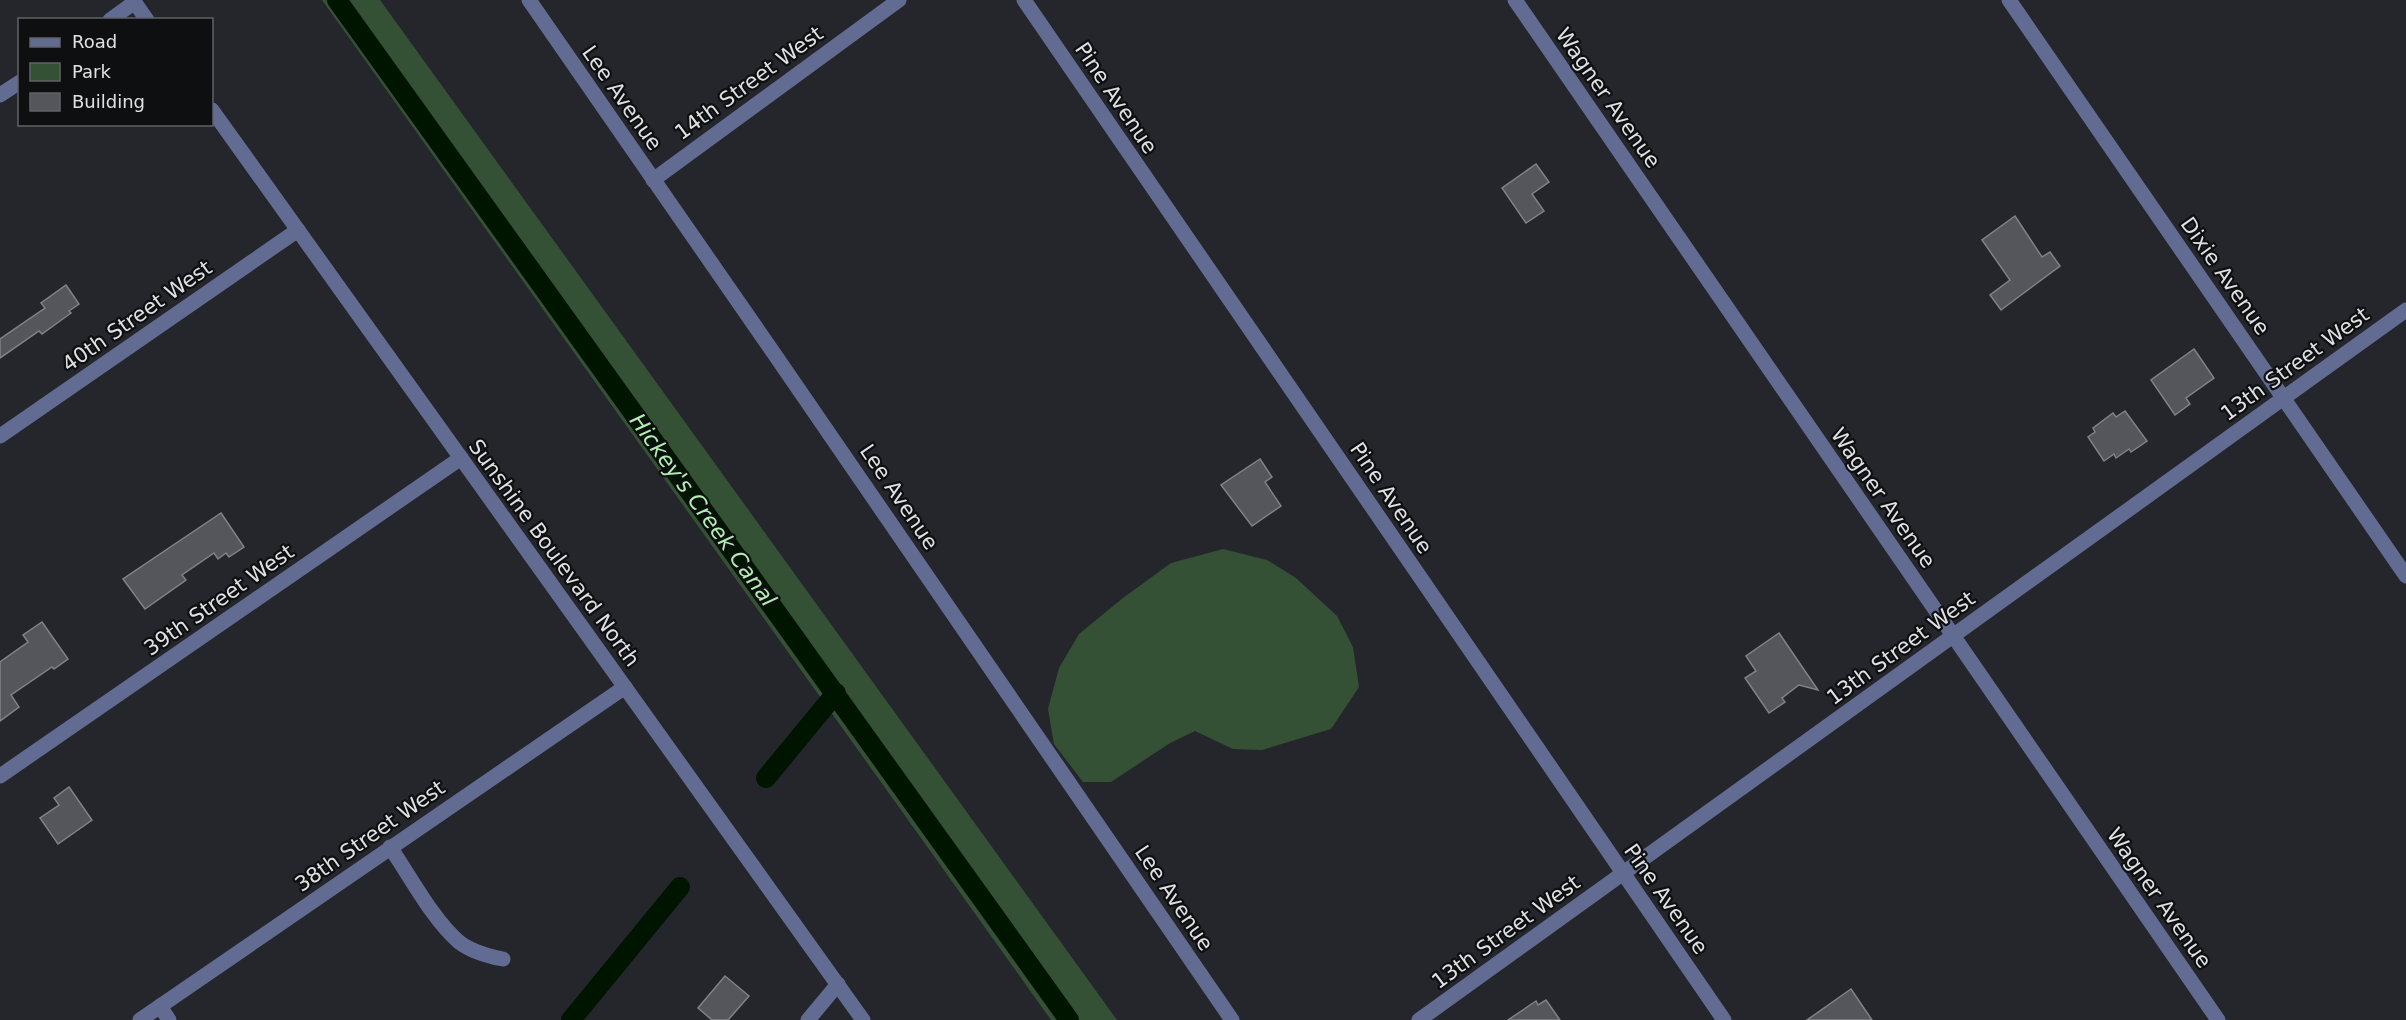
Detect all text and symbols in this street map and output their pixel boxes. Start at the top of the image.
legend [18,18,213,126]
street label: 14th Street West [670,21,828,145]
street label: Wagner Avenue [1551,23,1665,173]
text: Road [72,31,117,52]
street label: Pine Avenue [1070,38,1162,158]
street label: Lee Avenue [577,41,667,155]
text: Park [72,61,111,82]
text: Building [72,91,145,112]
street label: Dixie Avenue [2176,213,2274,339]
street label: 40th Street West [58,255,216,377]
street label: 13th Street West [2216,302,2374,426]
water label: Hickey's Creek Canal [625,409,781,611]
street label: Wagner Avenue [1826,423,1940,573]
street label: Sunshine Boulevard North [464,435,644,671]
street label: Pine Avenue [1345,438,1437,558]
street label: Lee Avenue [855,440,943,554]
street label: 39th Street West [140,539,298,661]
street label: 13th Street West [1822,586,1980,710]
street label: 38th Street West [291,775,449,897]
street label: Wagner Avenue [2102,823,2216,973]
street label: Pine Avenue [1619,839,1713,959]
street label: Lee Avenue [1130,841,1218,955]
street label: 13th Street West [1427,870,1585,994]

